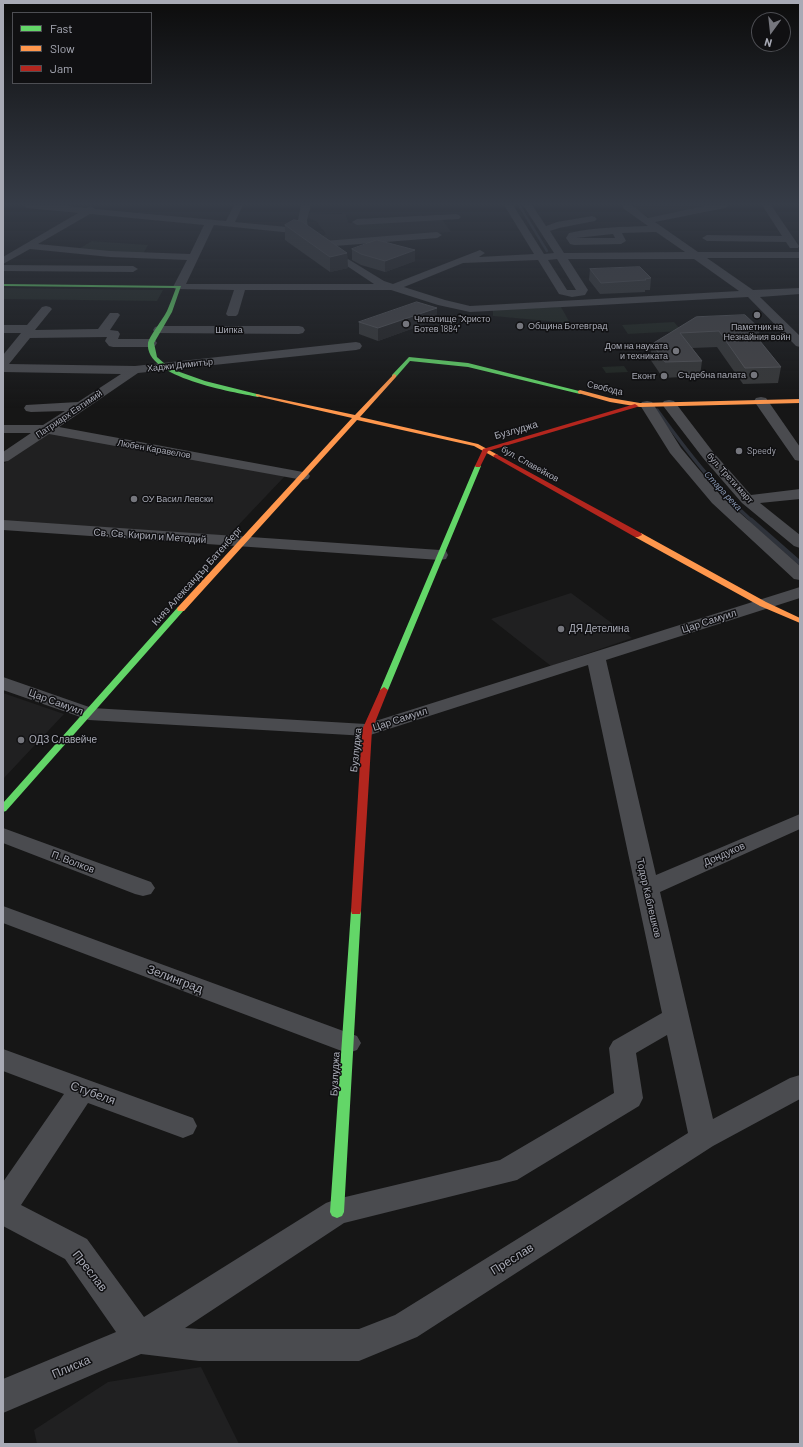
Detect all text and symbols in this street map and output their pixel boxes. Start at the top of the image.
legend [12,12,152,84]
north arrow [751,12,791,52]
text: Fast [50,21,73,35]
text: N [763,36,773,50]
text: Slow [50,41,75,55]
text: Jam [50,61,73,75]
marker: Паметник на Незнайния войн [752,310,762,320]
place label: Читалище "Христо Ботев 1884" [414,314,490,335]
marker: Читалище "Христо Ботев 1884" [401,319,411,329]
marker: Община Ботевград [515,321,525,331]
place label: Община Ботевград [528,321,607,331]
place label: Паметник на Незнайния войн [724,322,790,343]
street label: Шипка [215,325,243,335]
place label: Дом на науката и техниката [605,341,668,362]
marker: Дом на науката и техниката [671,346,681,356]
street label: Хаджи Димитър [147,356,213,374]
place label: Съдебна палата [678,370,746,380]
marker: Съдебна палата [749,370,759,380]
place label: Еконт [632,371,656,381]
marker: Еконт [659,371,669,381]
street label: Свобода [586,379,624,397]
street label: Патриарх Евтимий [34,388,104,440]
street label: Бузлуджа [493,418,539,442]
street label: Любен Каравелов [116,437,192,461]
street label: бул. Славейков [499,444,561,484]
marker: Speedy [734,446,744,456]
place label: Speedy [747,446,776,456]
street label: бул. Трети март [704,450,756,506]
water label: Стара река [702,469,744,513]
marker: ОУ Васил Левски [129,494,139,504]
place label: ОУ Васил Левски [142,494,213,504]
street label: Княз Александър Батенберг [149,524,245,628]
street label: Св. Св. Кирил и Методий [93,526,207,546]
street label: Цар Самуил [680,606,738,636]
place label: ДЯ Детелина [569,623,629,635]
marker: ДЯ Детелина [556,624,566,634]
street label: Цар Самуил [27,687,85,717]
street label: Цар Самуил [371,704,429,734]
street label: Бузлуджа [348,727,364,773]
place label: ОДЗ Славейче [29,734,97,746]
marker: ОДЗ Славейче [16,735,26,745]
street label: Дондуков [701,840,747,868]
street label: П. Волков [50,848,96,876]
street label: Тодор Каблешков [634,857,664,939]
street label: Зелинград [145,962,205,996]
street label: Бузлуджа [328,1052,342,1096]
street label: Стубеля [68,1078,118,1108]
street label: Преслав [488,1240,536,1278]
street label: Преслав [70,1248,110,1294]
street label: Плиска [50,1352,92,1382]

